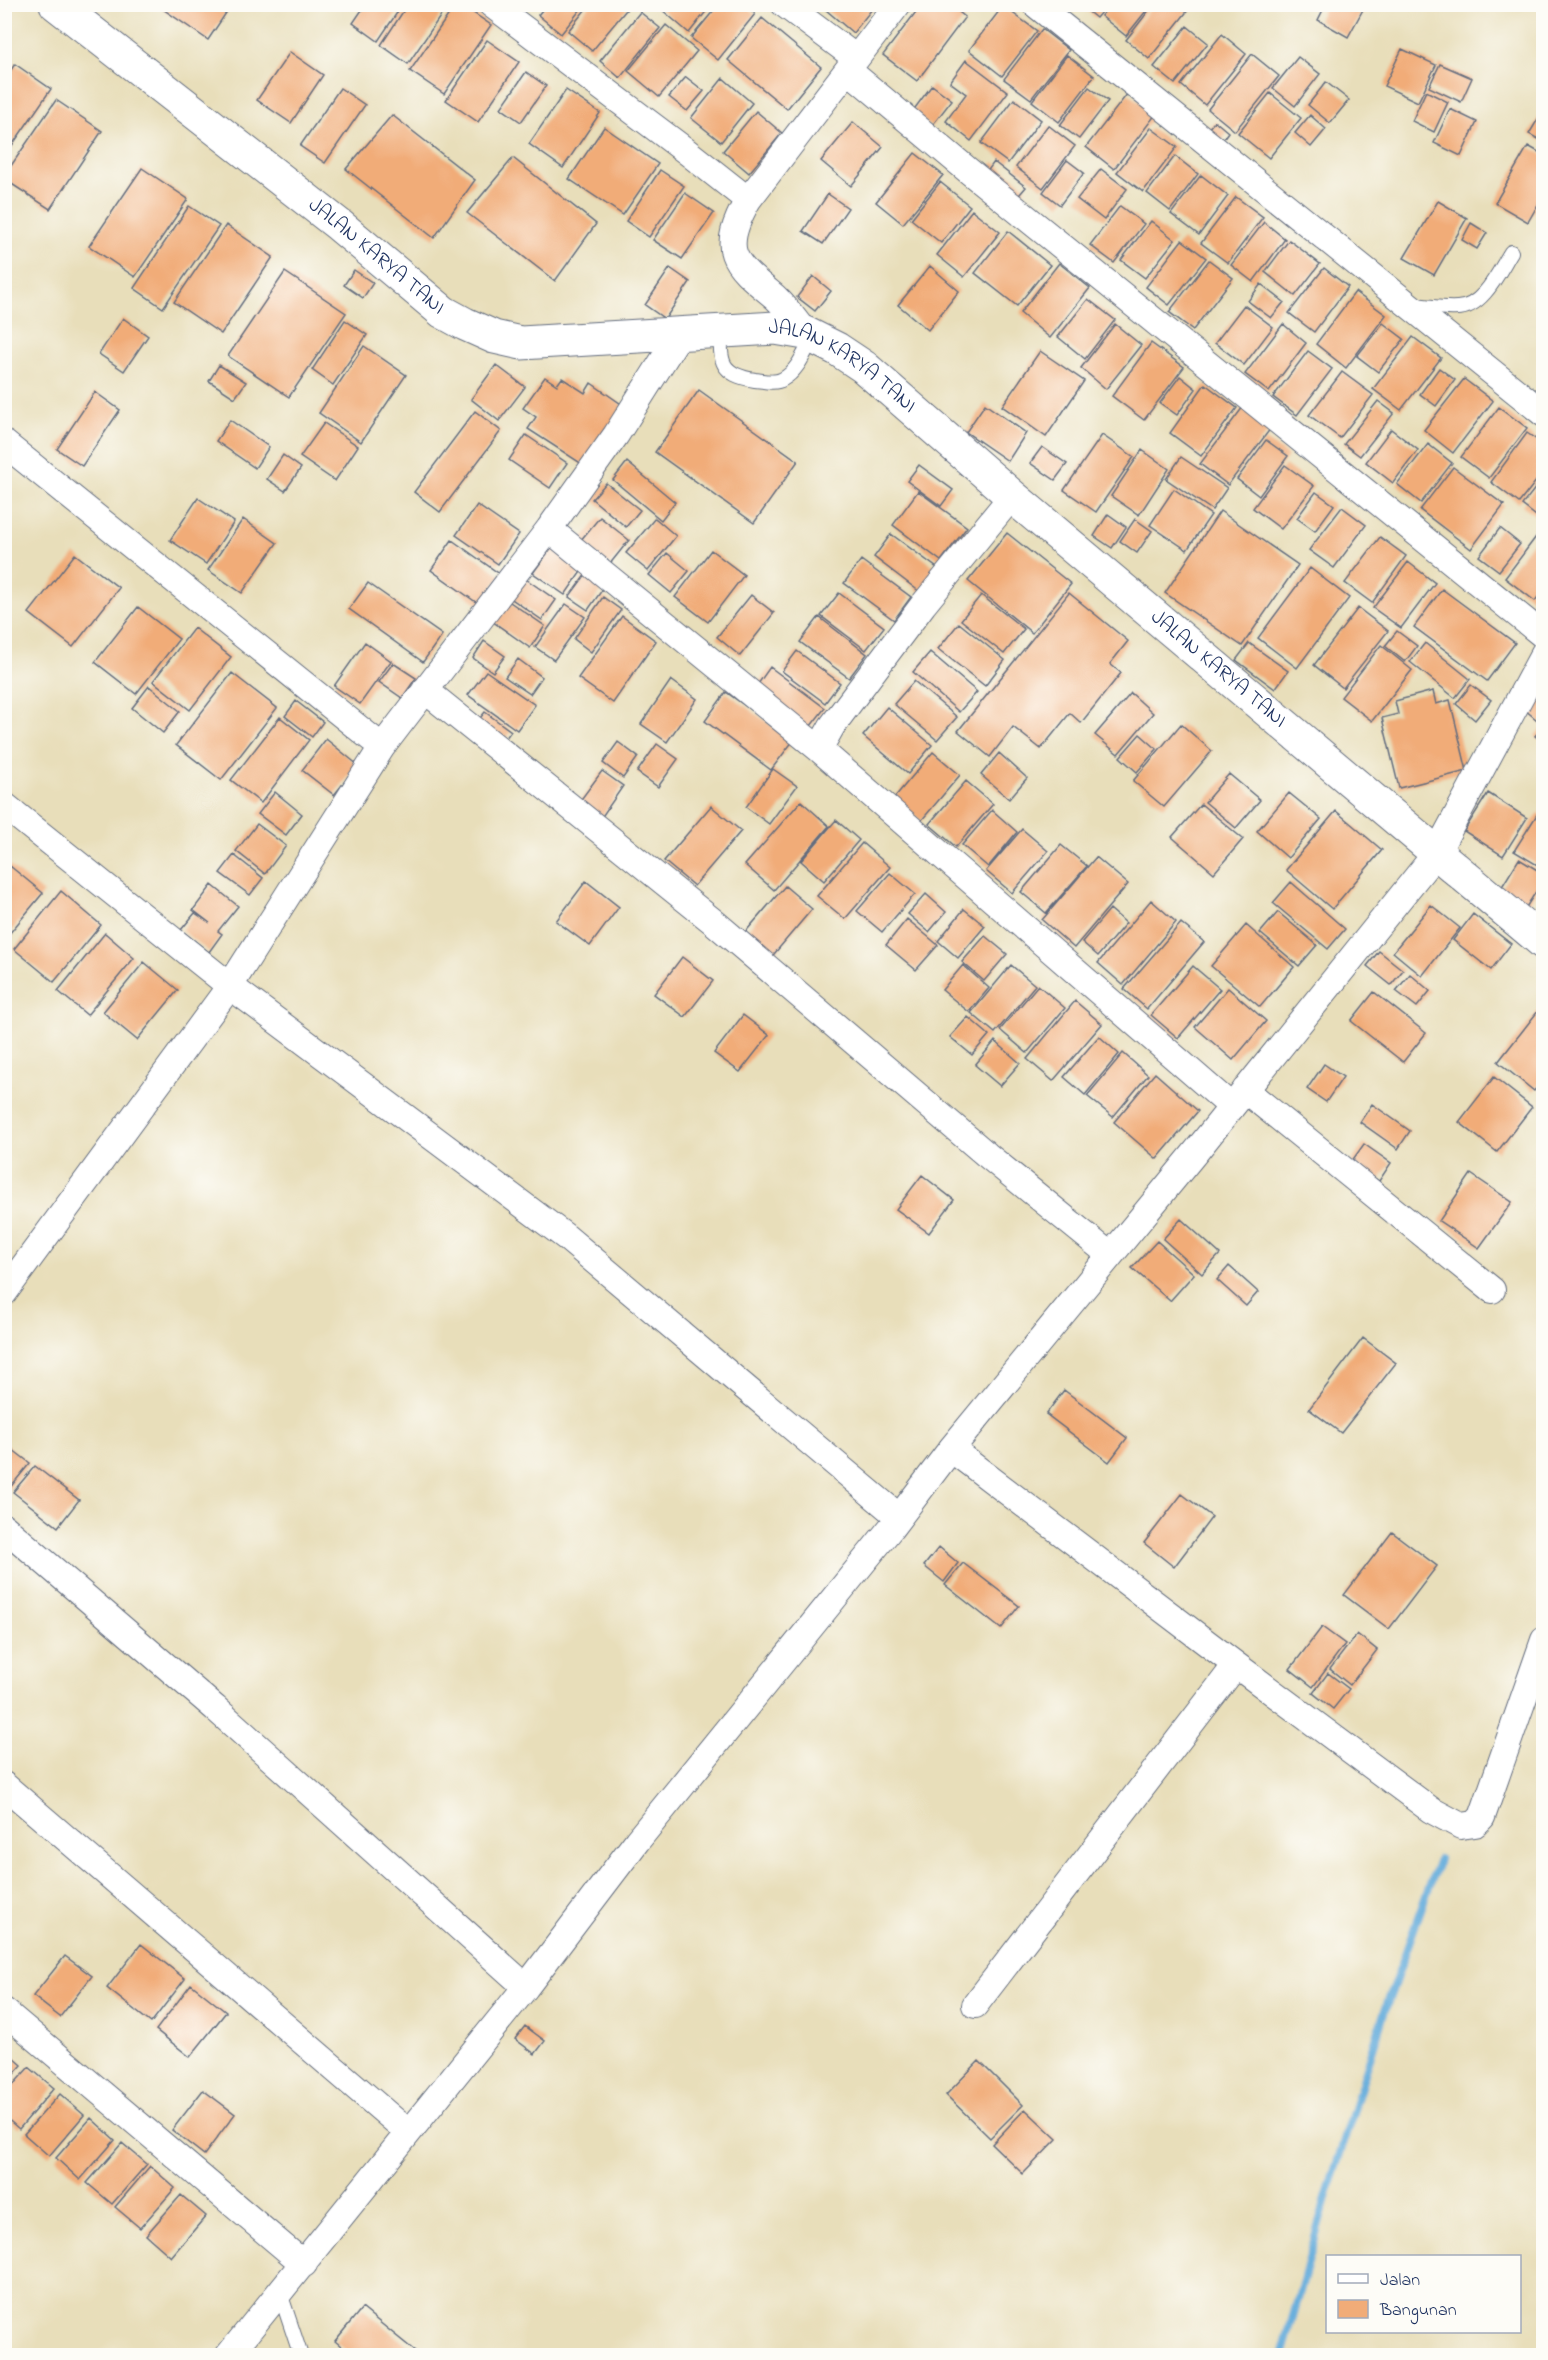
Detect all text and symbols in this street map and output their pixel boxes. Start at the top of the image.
street label: JALAN KARYA TANI [301,191,451,322]
street label: JALAN KARYA TANI [768,313,923,421]
street label: JALAN KARYA TANI [1144,603,1293,735]
legend [1326,2255,1521,2333]
text: Jalan [1380,2268,1420,2294]
text: Bangunan [1379,2298,1457,2325]

